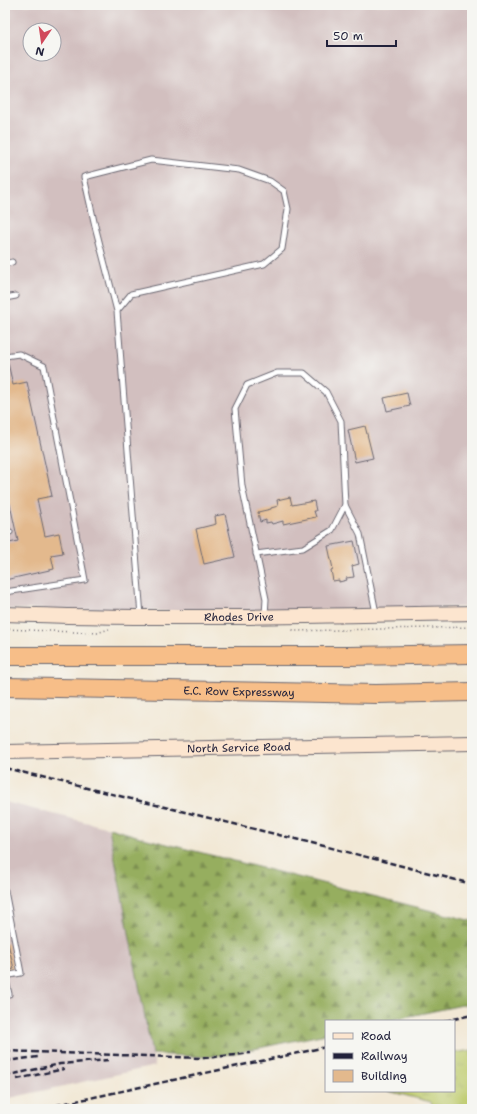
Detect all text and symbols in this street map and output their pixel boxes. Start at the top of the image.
north arrow [22,22,62,62]
scale bar [327,22,396,48]
text: 50 m [333,28,363,44]
text: N [34,43,46,60]
street label: Rhodes Drive [204,610,274,625]
street label: E.C. Row Expressway [183,683,295,700]
street label: North Service Road [187,739,291,756]
legend [325,1020,455,1092]
text: Road [361,1028,392,1044]
text: Railway [361,1048,408,1064]
text: Building [361,1068,407,1084]

